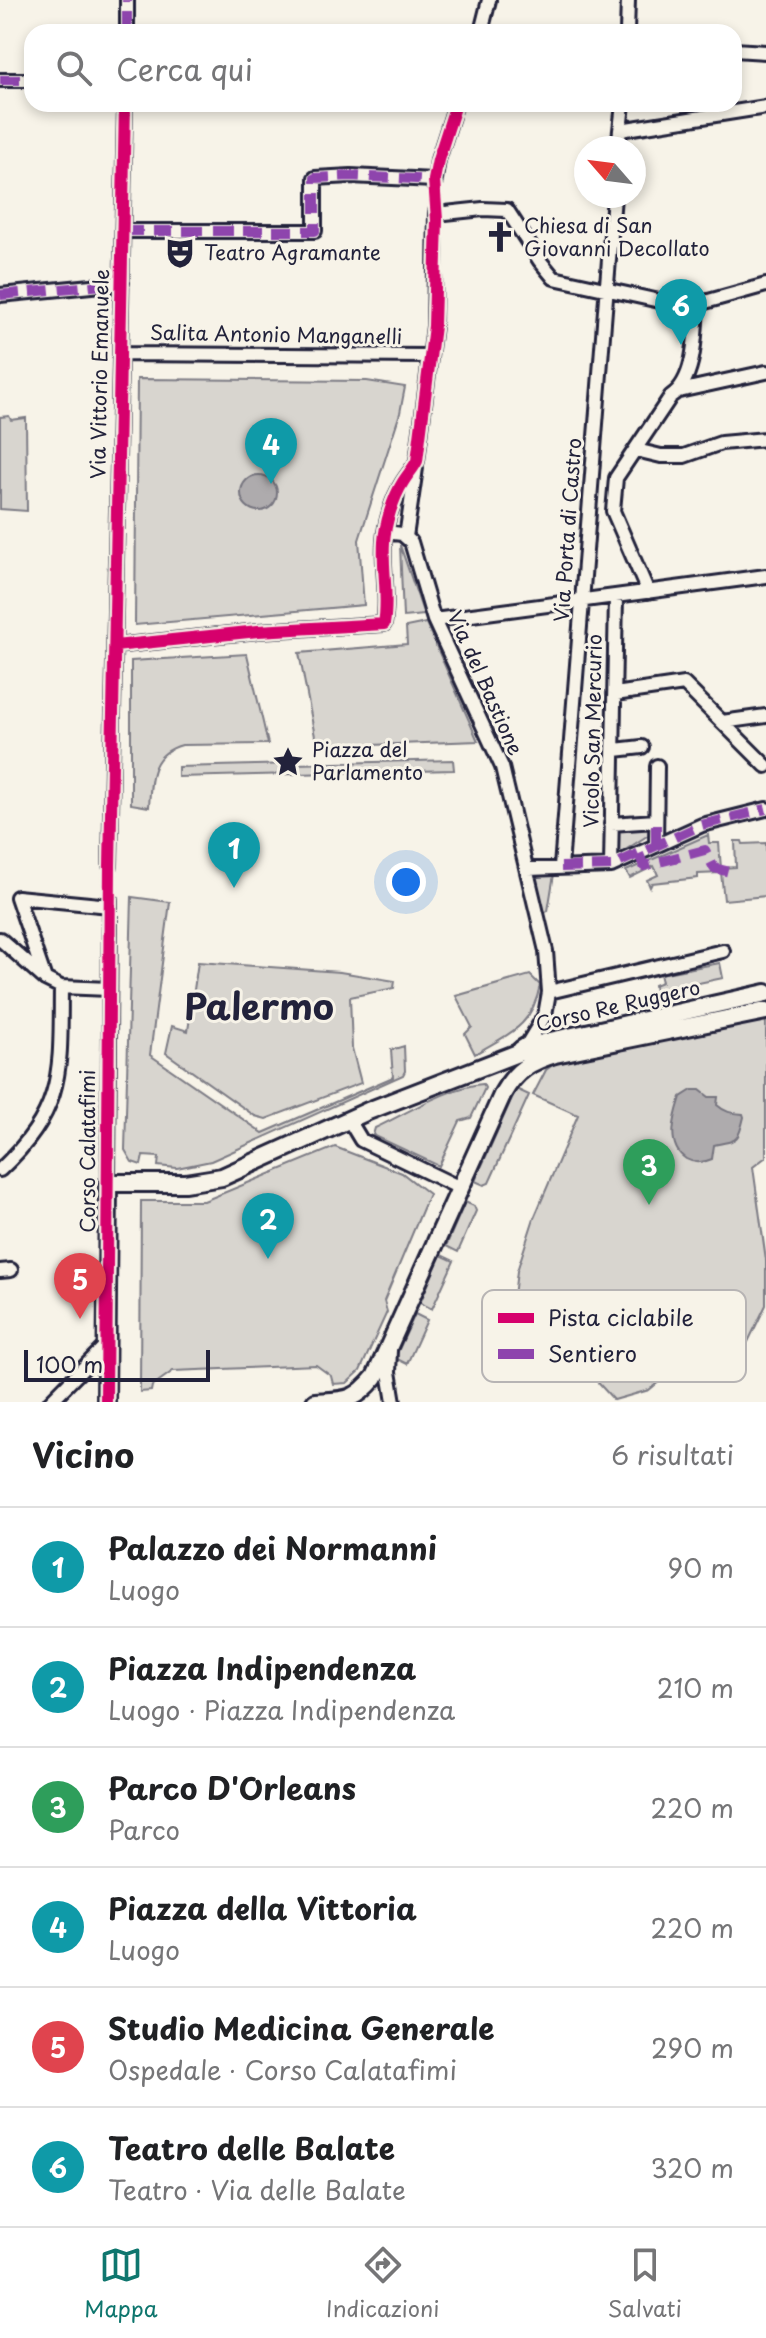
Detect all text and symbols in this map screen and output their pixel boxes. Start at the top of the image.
search box [24,24,742,112]
icon: search [52,46,96,90]
text: Cerca qui [116,46,253,91]
north arrow [574,136,646,208]
place label: Chiesa di San Giovanni Decollato [524,210,710,263]
church icon: Chiesa di San Giovanni Decollato [483,220,517,254]
theatre icon: Teatro Agramante [163,236,197,270]
place label: Teatro Agramante [204,237,381,267]
street label: Via Vittorio Emanuele [82,269,116,479]
pin: 6 [655,279,707,345]
street label: Salita Antonio Manganelli [150,317,402,351]
pin: 4 [245,418,297,484]
street label: Via Porta di Castro [546,437,588,623]
street label: Via del Bastione [441,605,531,760]
street label: Vicolo San Mercurio [575,634,609,828]
place label: Piazza del Parlamento [312,734,423,787]
place icon: Piazza del Parlamento [271,745,305,779]
pin: 1 [208,822,260,888]
your location [386,862,426,902]
street label: Corso Re Ruggero [533,972,703,1039]
district label: Palermo [184,978,334,1032]
street label: Corso Calatafimi [72,1069,102,1233]
pin: 3 [623,1139,675,1205]
pin: 2 [242,1193,294,1259]
pin: 5 [54,1253,106,1319]
legend [482,1290,746,1382]
text: Pista ciclabile [548,1300,694,1333]
text: Sentiero [548,1336,637,1369]
scale bar [24,1346,210,1382]
text: 100 m [36,1347,103,1380]
text: Vicino [32,1428,134,1480]
text: 6 risultati [611,1435,734,1474]
text: Palazzo dei Normanni [108,1525,437,1570]
text: 1 [52,1548,64,1587]
text: 90 m [667,1548,734,1587]
text: Luogo [108,1570,180,1609]
text: Piazza Indipendenza [108,1645,416,1690]
text: 2 [49,1668,67,1707]
text: 210 m [657,1668,734,1707]
text: Luogo · Piazza Indipendenza [108,1690,455,1729]
text: Parco D'Orleans [108,1765,356,1810]
text: 3 [49,1788,67,1827]
text: 220 m [650,1788,734,1827]
text: Parco [108,1810,180,1849]
text: Piazza della Vittoria [108,1885,417,1930]
text: 4 [49,1908,67,1947]
text: 220 m [650,1908,734,1947]
text: Luogo [108,1930,180,1969]
text: Studio Medicina Generale [108,2005,495,2050]
text: 5 [50,2028,66,2067]
text: 290 m [651,2028,734,2067]
text: Ospedale · Corso Calatafimi [108,2050,457,2089]
text: Teatro delle Balate [108,2125,395,2170]
text: 6 [49,2148,67,2187]
text: 320 m [650,2148,734,2187]
text: Teatro · Via delle Balate [108,2170,406,2209]
tab: Mappa [84,2243,158,2324]
tab: Indicazioni [326,2243,439,2324]
tab: Salvati [608,2243,682,2324]

